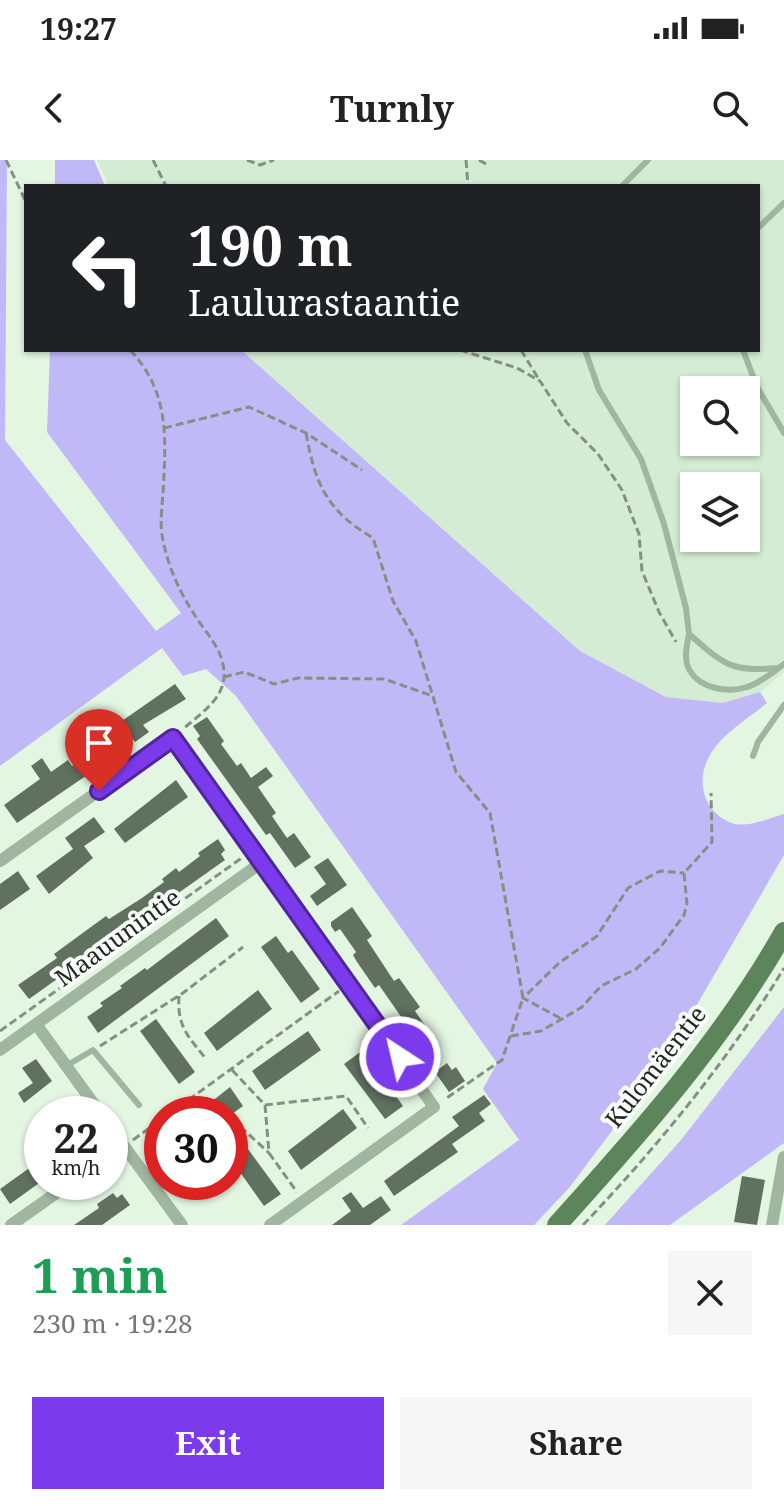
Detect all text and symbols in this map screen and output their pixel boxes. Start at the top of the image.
text: 19:27 [40,8,117,49]
text: Turnly [330,84,454,133]
icon: back [32,86,76,130]
icon: search [708,86,752,130]
text: 190 m [188,206,353,282]
icon: left [56,216,160,320]
text: Laulurastaantie [188,278,460,327]
map controls [680,376,760,552]
button: search [680,376,760,456]
button: layers [680,472,760,552]
pin [65,709,133,791]
icon: arrive [77,721,121,765]
street label: Maauunintie [48,880,187,994]
street label: Kulomäentie [597,998,713,1134]
position arrow [358,1015,442,1099]
speed limit sign: 30 [144,1096,248,1200]
text: 22 [53,1110,99,1165]
text: km/h [51,1154,101,1181]
text: 1 min [32,1242,168,1307]
button: close [668,1251,752,1335]
text: 230 m · 19:28 [32,1305,193,1341]
button: Exit [32,1397,384,1489]
button: Share [400,1397,752,1489]

